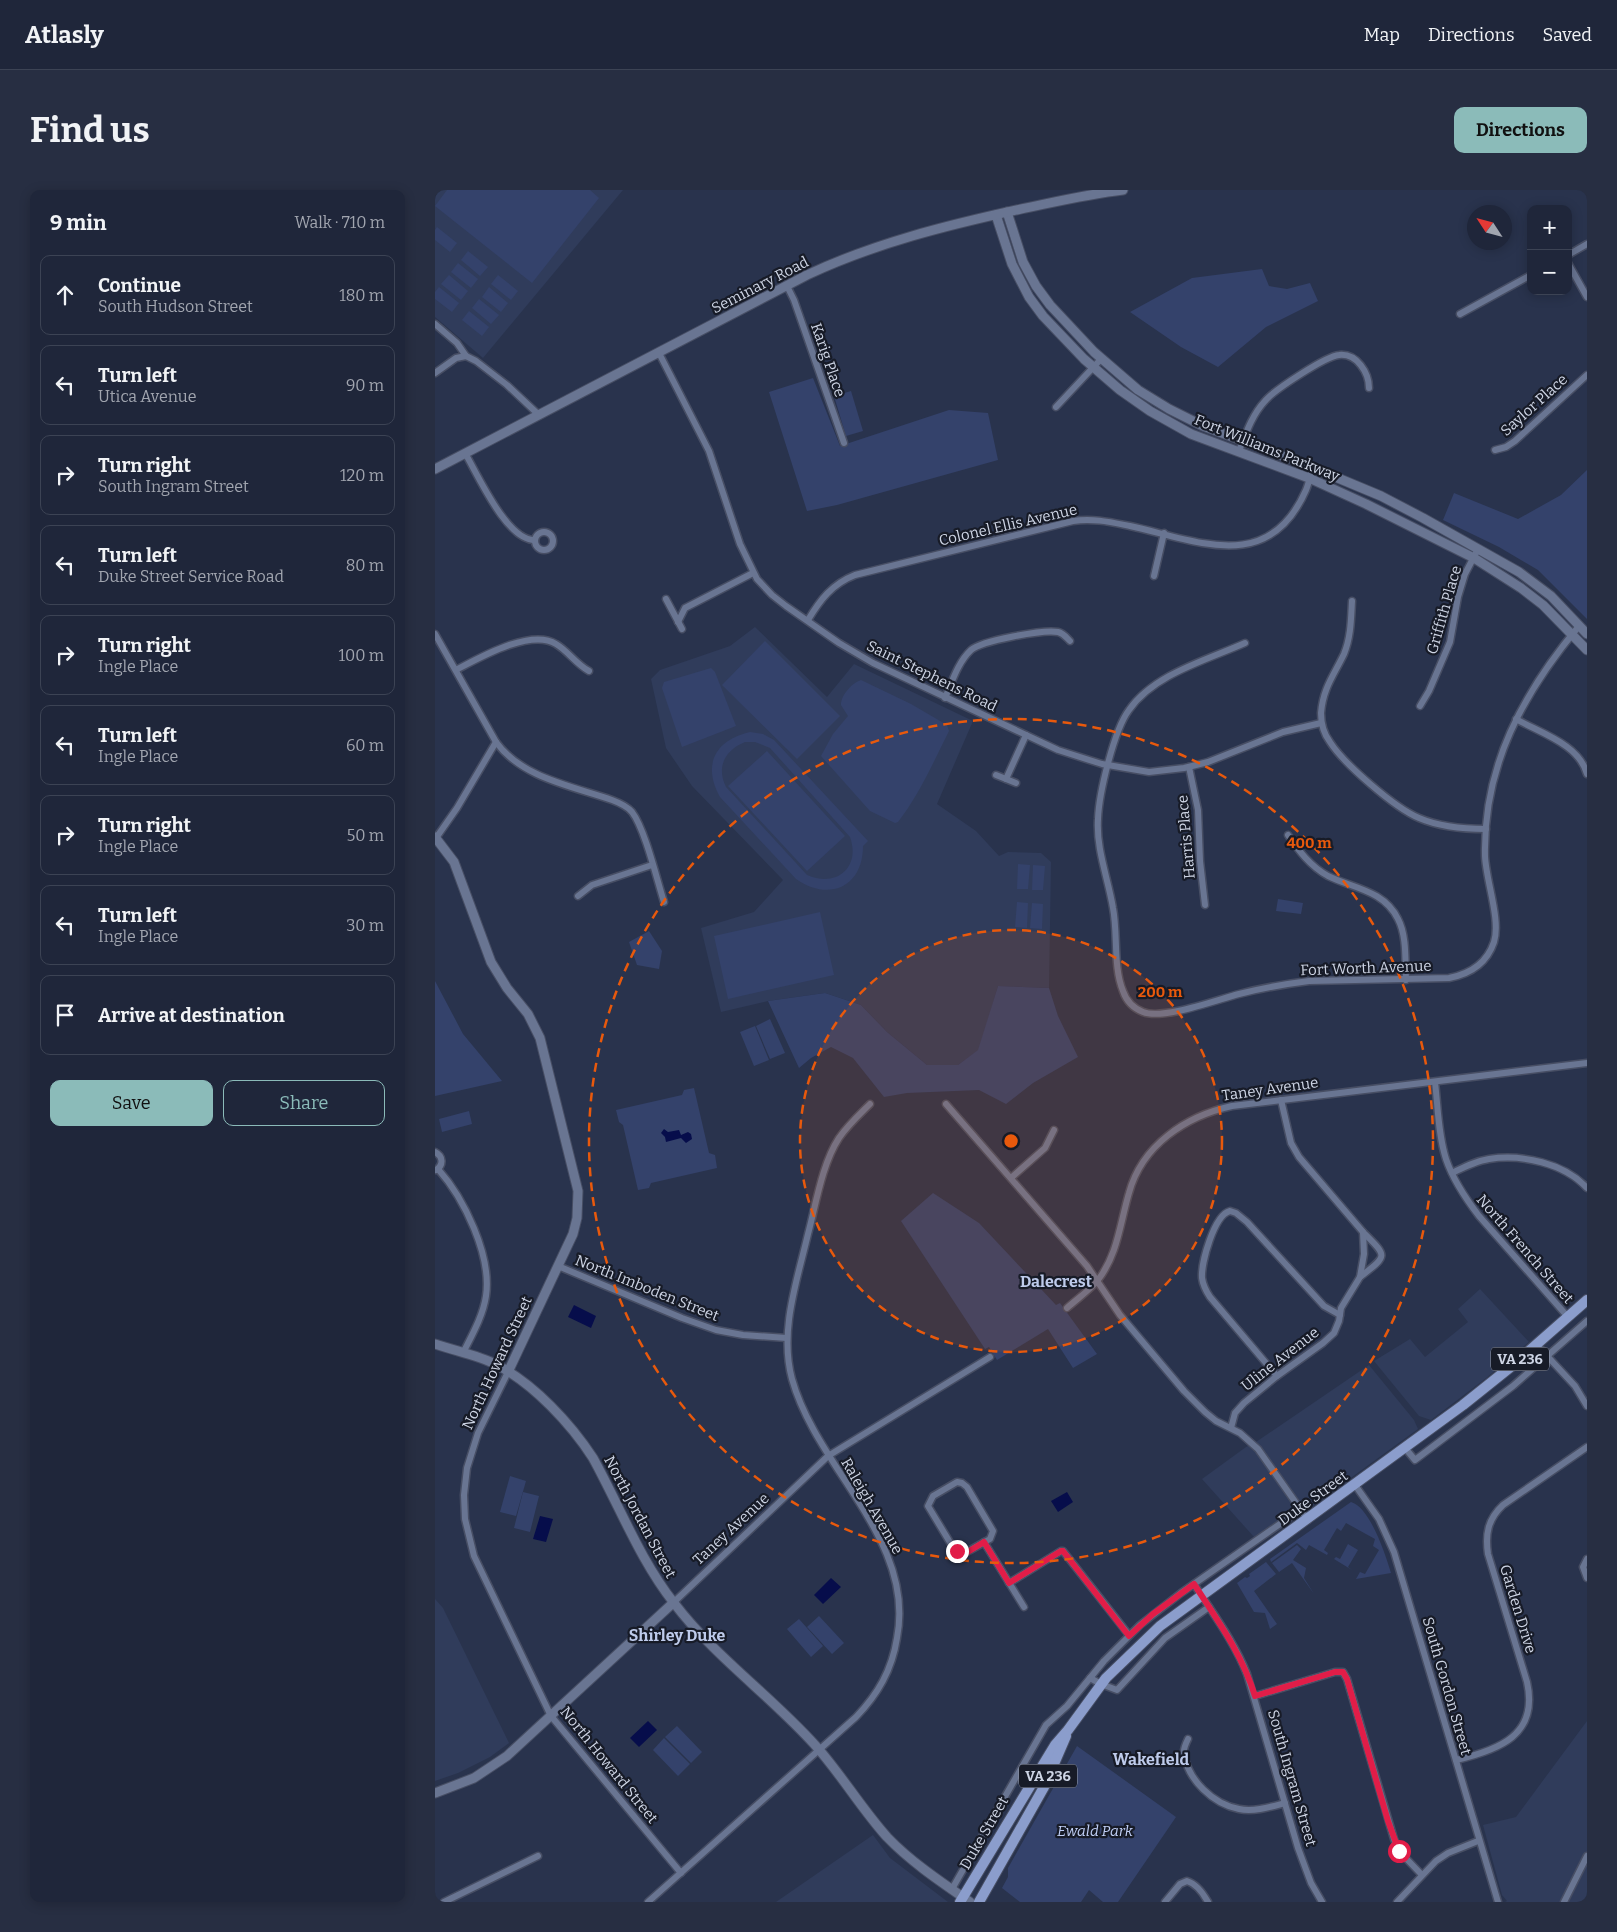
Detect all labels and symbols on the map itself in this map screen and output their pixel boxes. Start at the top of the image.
north arrow [1467,205,1512,250]
street label: Seminary Road [708,253,812,317]
street label: Karig Place [807,321,849,399]
street label: Saylor Place [1497,370,1571,440]
street label: Fort Williams Parkway [1192,411,1342,485]
street label: Colonel Ellis Avenue [937,500,1079,550]
street label: Griffith Place [1423,564,1465,656]
street label: Saint Stephens Road [864,637,1000,715]
street label: Harris Place [1173,794,1199,880]
text: 400 m [1286,834,1332,852]
street label: Fort Worth Avenue [1300,957,1432,979]
text: 200 m [1138,983,1183,1001]
street label: Taney Avenue [1221,1073,1319,1105]
centre of rings [1002,1132,1020,1150]
street label: North French Street [1473,1191,1578,1308]
street label: North Imboden Street [573,1251,722,1325]
district label: Dalecrest [1020,1272,1093,1291]
street label: North Howard Street [458,1293,536,1432]
street label: Uline Avenue [1238,1323,1322,1395]
road number: VA 236 [1491,1348,1549,1370]
street label: North Jordan Street [600,1453,680,1582]
street label: Raleigh Avenue [837,1455,907,1557]
street label: Duke Street [1275,1466,1352,1529]
street label: Taney Avenue [689,1489,773,1569]
route end [946,1540,969,1563]
street label: Garden Drive [1496,1562,1540,1656]
street label: South Gordon Street [1419,1615,1475,1758]
district label: Shirley Duke [629,1626,725,1645]
street label: North Howard Street [556,1703,662,1827]
street label: South Ingram Street [1264,1708,1320,1849]
district label: Wakefield [1113,1750,1190,1769]
road number: VA 236 [1019,1764,1077,1788]
street label: Duke Street [956,1793,1012,1873]
park label: Ewald Park [1057,1822,1134,1840]
route start [1388,1840,1411,1863]

